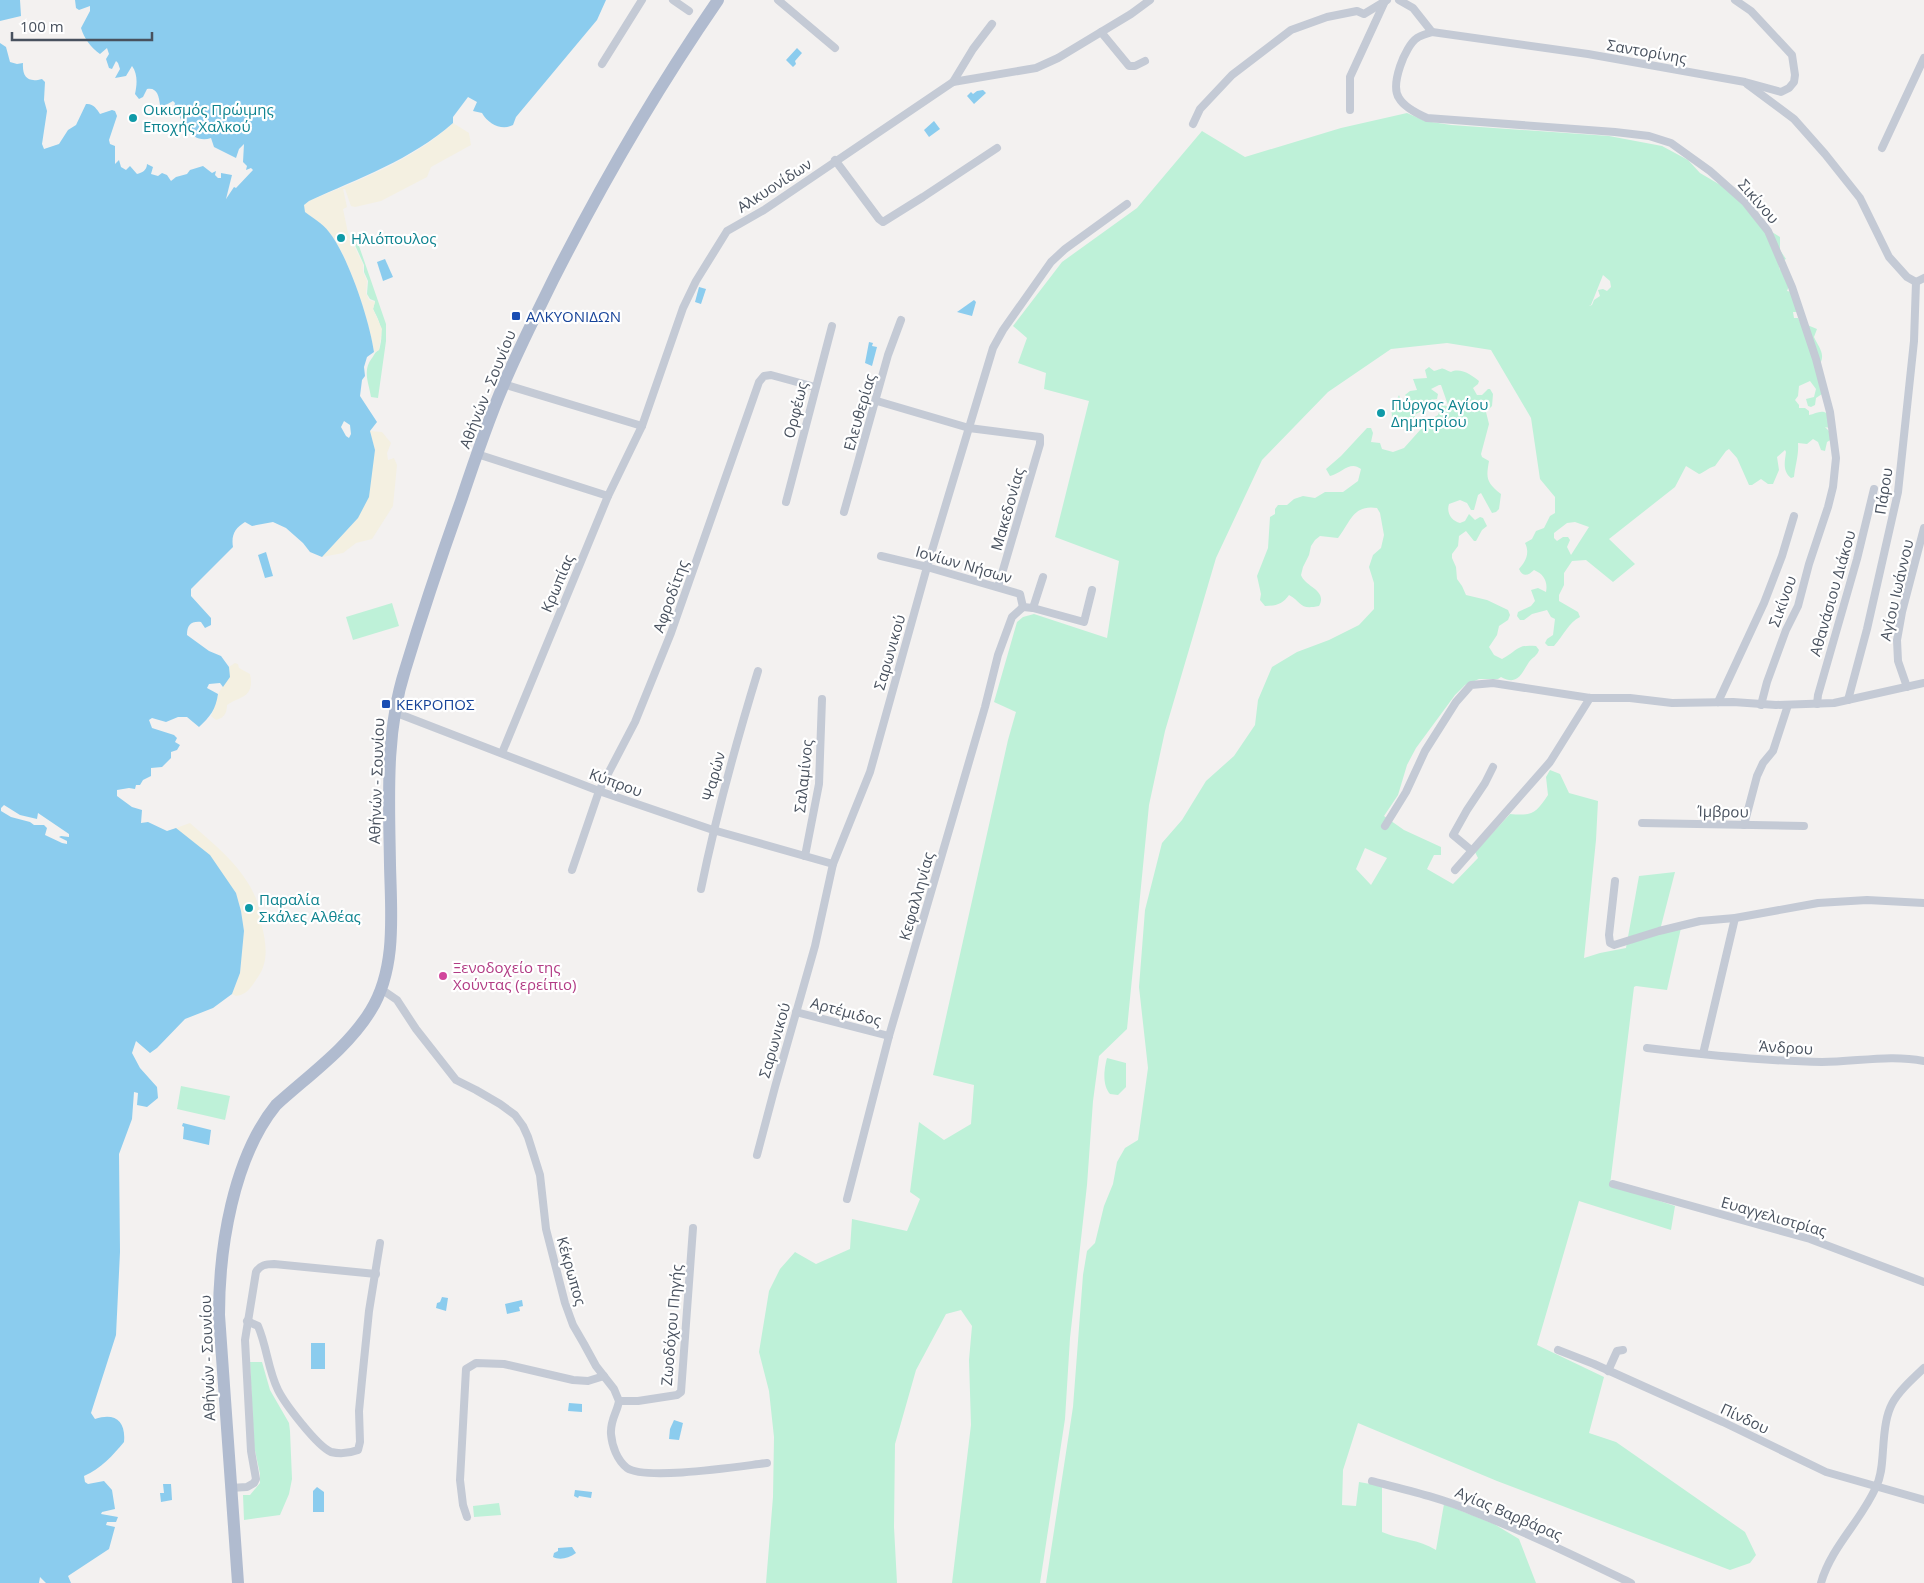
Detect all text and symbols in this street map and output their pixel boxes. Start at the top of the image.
scale bar [12,10,152,42]
text: 100 m [20,16,64,36]
street label: Σαντορίνης [1606,34,1688,68]
place label: Οικισμός Πρώιμης Εποχής Χαλκού [143,99,274,136]
marker: Οικισμός Πρώιμης Εποχής Χαλκού [127,112,139,124]
street label: Αλκυονίδων [733,153,815,217]
street label: Σικίνου [1734,174,1784,228]
place label: Ηλιόπουλος [351,228,436,248]
marker: Ηλιόπουλος [335,232,347,244]
place label: ΑΛΚΥΟΝΙΔΩΝ [526,306,621,326]
marker: ΑΛΚΥΟΝΙΔΩΝ [510,310,522,322]
street label: Αθήνών - Σουνίου [454,327,520,451]
street label: Ελευθερίας [838,371,880,453]
street label: Ορφέως [778,380,812,440]
place label: Πύργος Αγίου Δημητρίου [1391,394,1488,431]
marker: Πύργος Αγίου Δημητρίου [1375,407,1387,419]
street label: Μακεδονίας [986,465,1028,553]
street label: Πάρου [1869,466,1897,516]
street label: Αθανάσιου Διάκου [1804,528,1860,658]
street label: Αγίου Ιωάννου [1875,537,1917,643]
street label: Ιονίων Νήσων [913,541,1015,587]
street label: Κρωπίας [536,551,578,615]
street label: Αφροδίτης [648,557,692,635]
street label: Σικίνου [1764,573,1800,629]
street label: Σαρωνικού [869,612,909,692]
place label: ΚΕΚΡΟΠΟΣ [396,694,475,714]
marker: ΚΕΚΡΟΠΟΣ [380,698,392,710]
street label: Αθήνών - Σουνίου [364,718,388,844]
street label: Σαλαμίνος [789,738,817,814]
street label: Ψαρών [697,749,729,803]
street label: Κύπρου [587,763,645,801]
street label: Ίμβρου [1696,801,1749,821]
street label: Κεφαλληνίας [894,849,938,943]
place label: Παραλία Σκάλες Αλθέας [259,889,361,926]
marker: Παραλία Σκάλες Αλθέας [243,902,255,914]
place label: Ξενοδοχείο της Χούντας (ερείπιο) [453,957,577,994]
marker: Ξενοδοχείο της Χούντας (ερείπιο) [437,970,449,982]
street label: Αρτέμιδος [808,992,884,1030]
street label: Σαρωνικού [754,1000,794,1080]
street label: Άνδρου [1759,1036,1813,1058]
street label: Ευαγγελιστρίας [1719,1191,1829,1241]
street label: Κέκρωπος [553,1234,591,1308]
street label: Ζωοδόχου Πηγής [656,1264,686,1386]
street label: Αθήνών - Σουνίου [195,1295,219,1421]
street label: Πίνδου [1718,1398,1772,1438]
street label: Αγίας Βαρβάρας [1452,1481,1566,1545]

